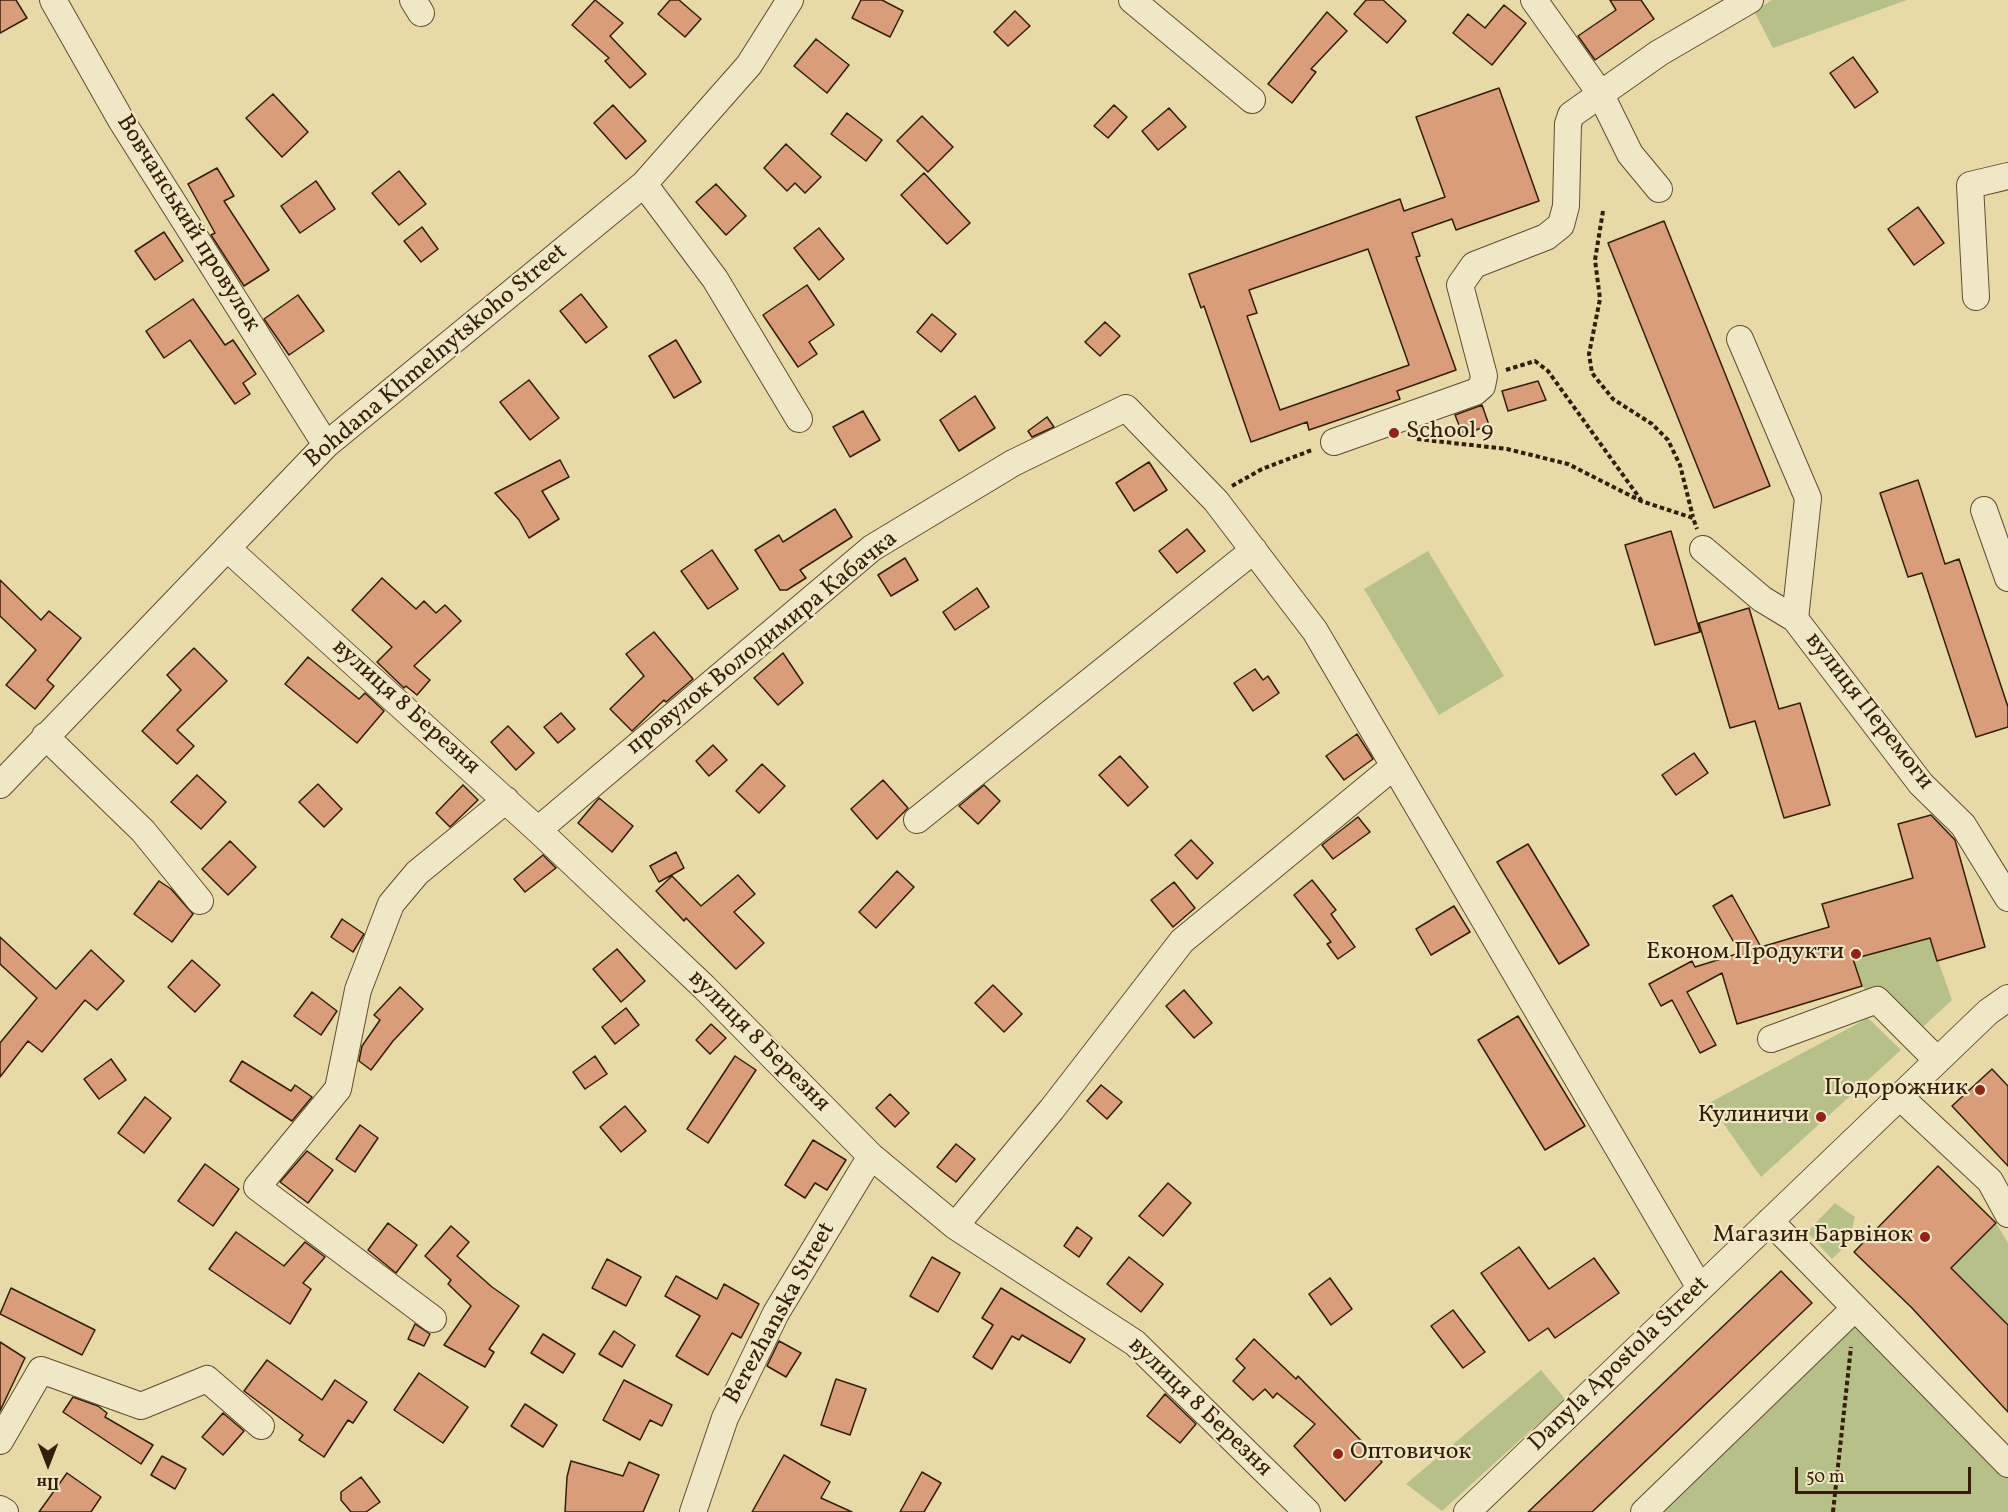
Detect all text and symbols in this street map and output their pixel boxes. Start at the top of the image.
street label: Вовчанський провулок [108,110,266,338]
street label: Bohdana Khmelnytskoho Street [300,239,574,475]
place label: School 9 [1406,419,1493,447]
marker: School 9 [1387,426,1401,440]
street label: провулок Володимира Кабачка [622,526,904,762]
street label: вулиця Перемоги [1798,627,1938,797]
street label: вулиця 8 Березня [325,634,485,782]
place label: Економ Продукти [1646,940,1844,968]
marker: Економ Продукти [1849,947,1863,961]
street label: вулиця 8 Березня [681,965,835,1119]
place label: Подорожник [1824,1076,1968,1104]
marker: Подорожник [1973,1083,1987,1097]
place label: Кулиничи [1698,1103,1809,1131]
marker: Кулиничи [1814,1110,1828,1124]
street label: Berezhanska Street [719,1218,843,1410]
place label: Магазин Барвінок [1713,1223,1913,1251]
marker: Магазин Барвінок [1918,1230,1932,1244]
street label: Danyla Apostola Street [1524,1271,1716,1459]
street label: вулиця 8 Березня [1121,1332,1277,1484]
north arrow [18,1434,78,1494]
place label: Оптовичок [1350,1440,1471,1468]
marker: Оптовичок [1331,1447,1345,1461]
scale bar [1798,1455,1974,1493]
text: 50 m [1806,1465,1845,1490]
text: Пн [37,1471,59,1493]

